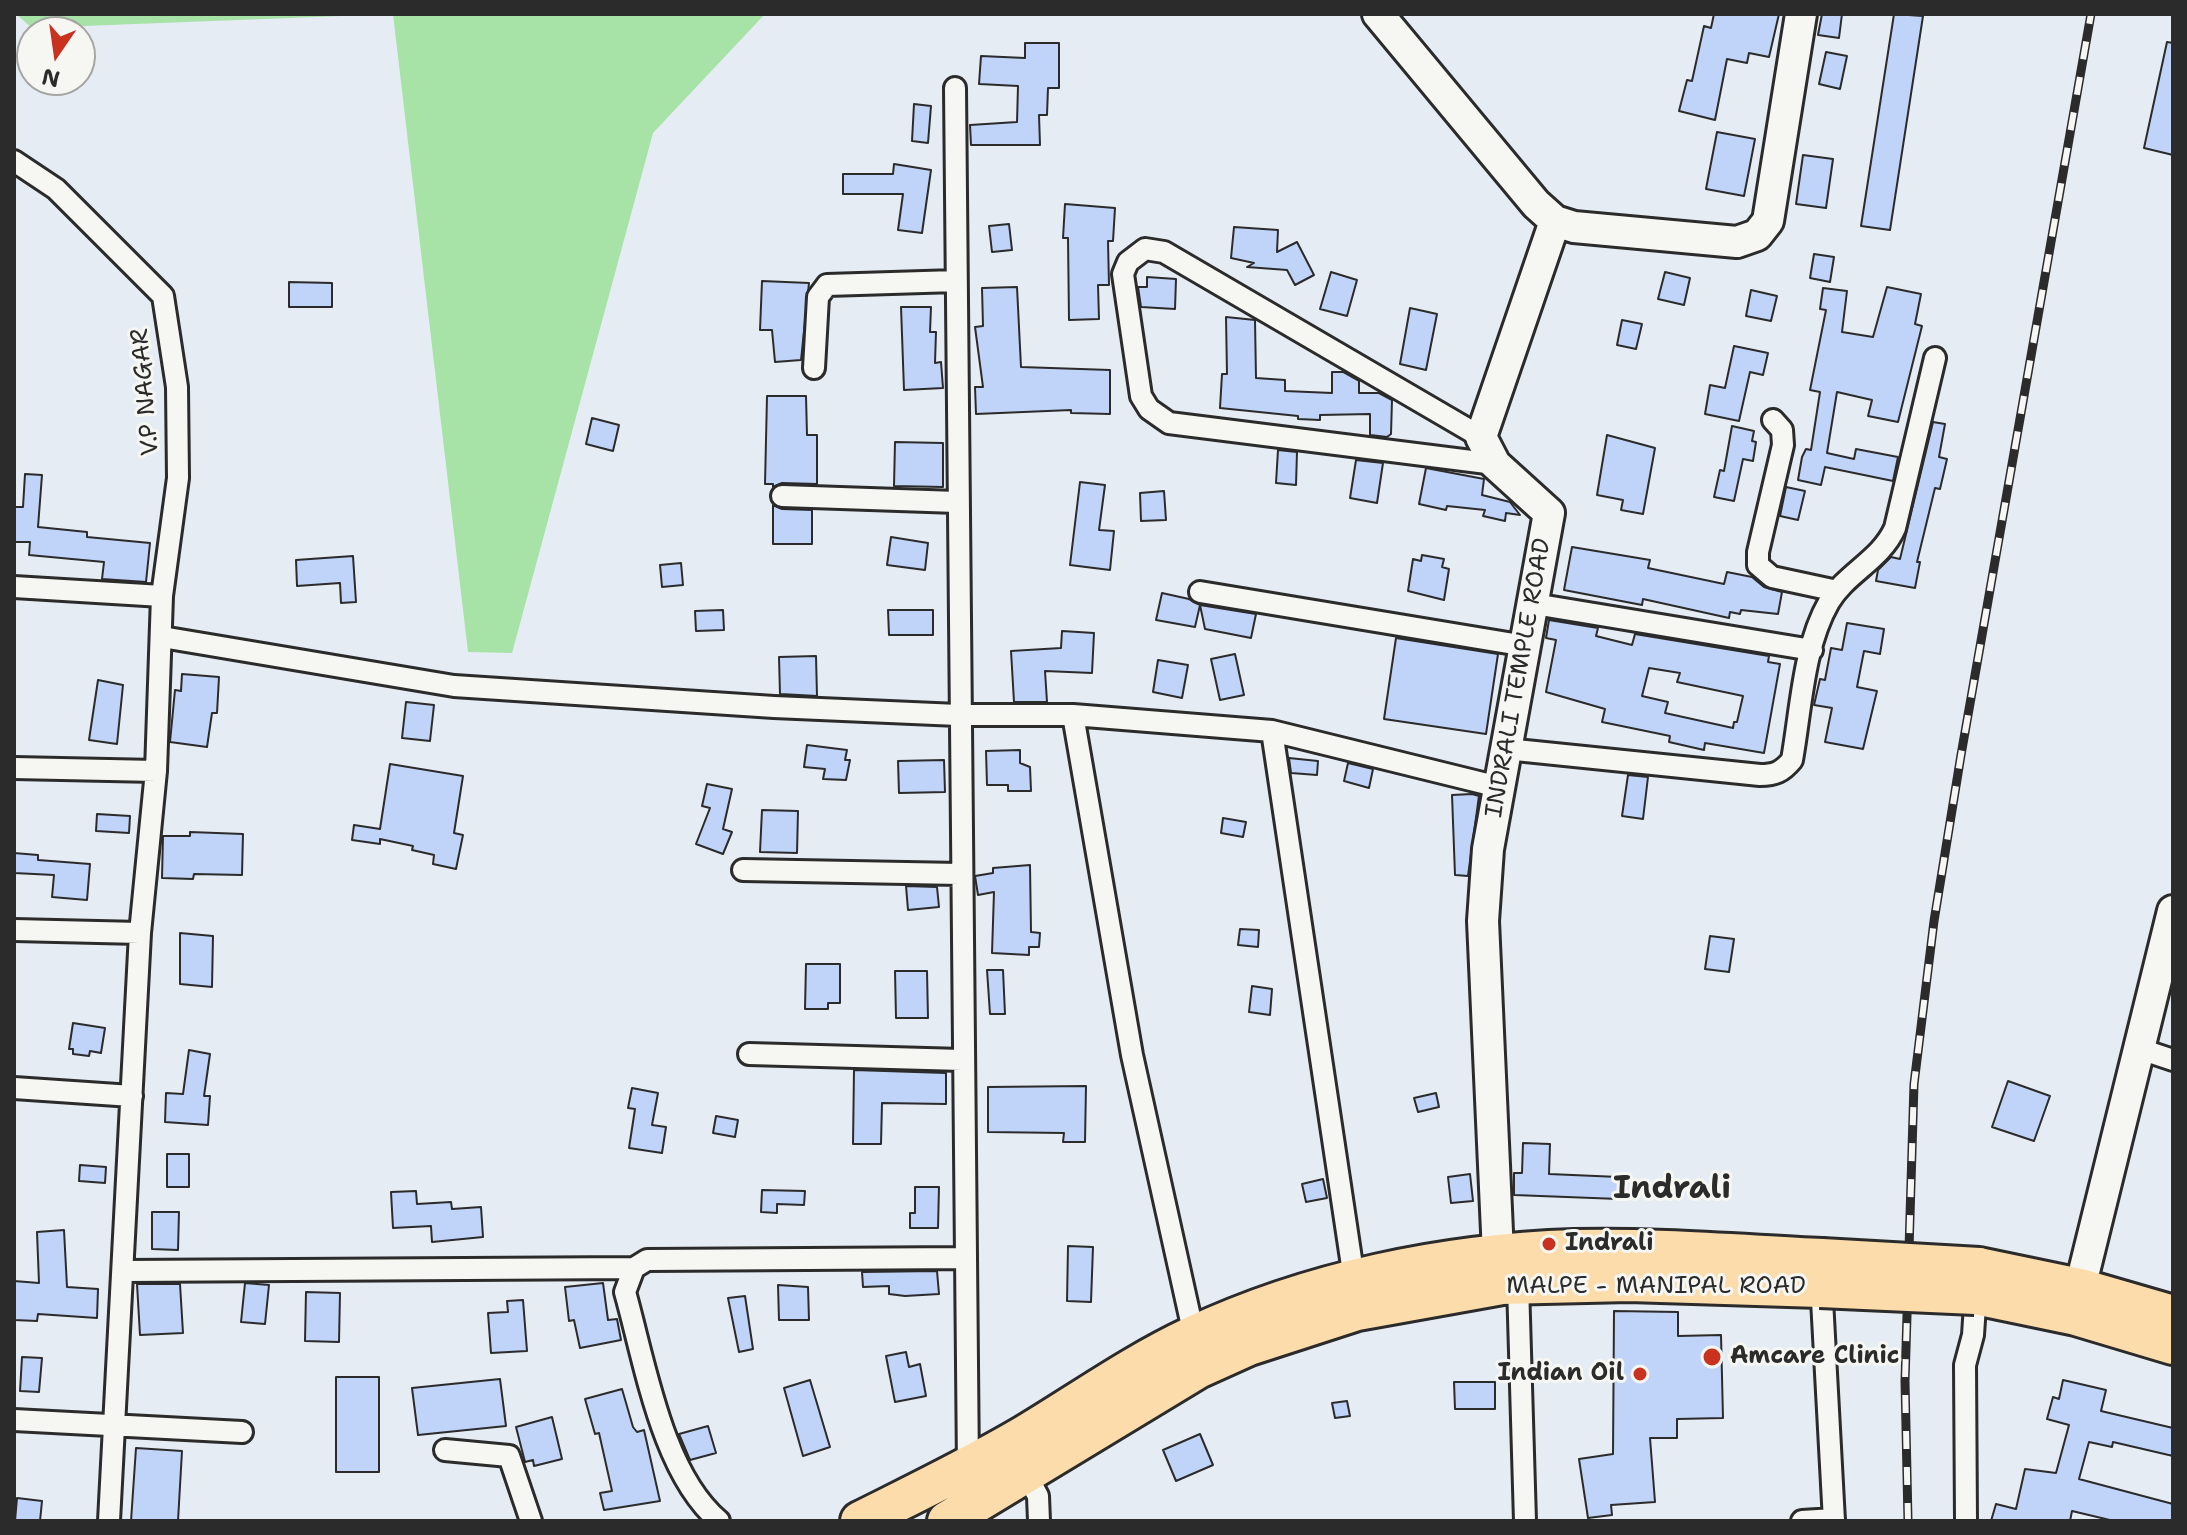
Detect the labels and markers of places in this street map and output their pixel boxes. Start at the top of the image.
place label: Indrali [1565,1230,1654,1258]
marker: Indrali [1540,1235,1558,1253]
place label: Amcare Clinic [1730,1343,1899,1371]
marker: Amcare Clinic [1701,1346,1723,1368]
place label: Indian Oil [1497,1360,1624,1388]
marker: Indian Oil [1631,1365,1649,1383]

